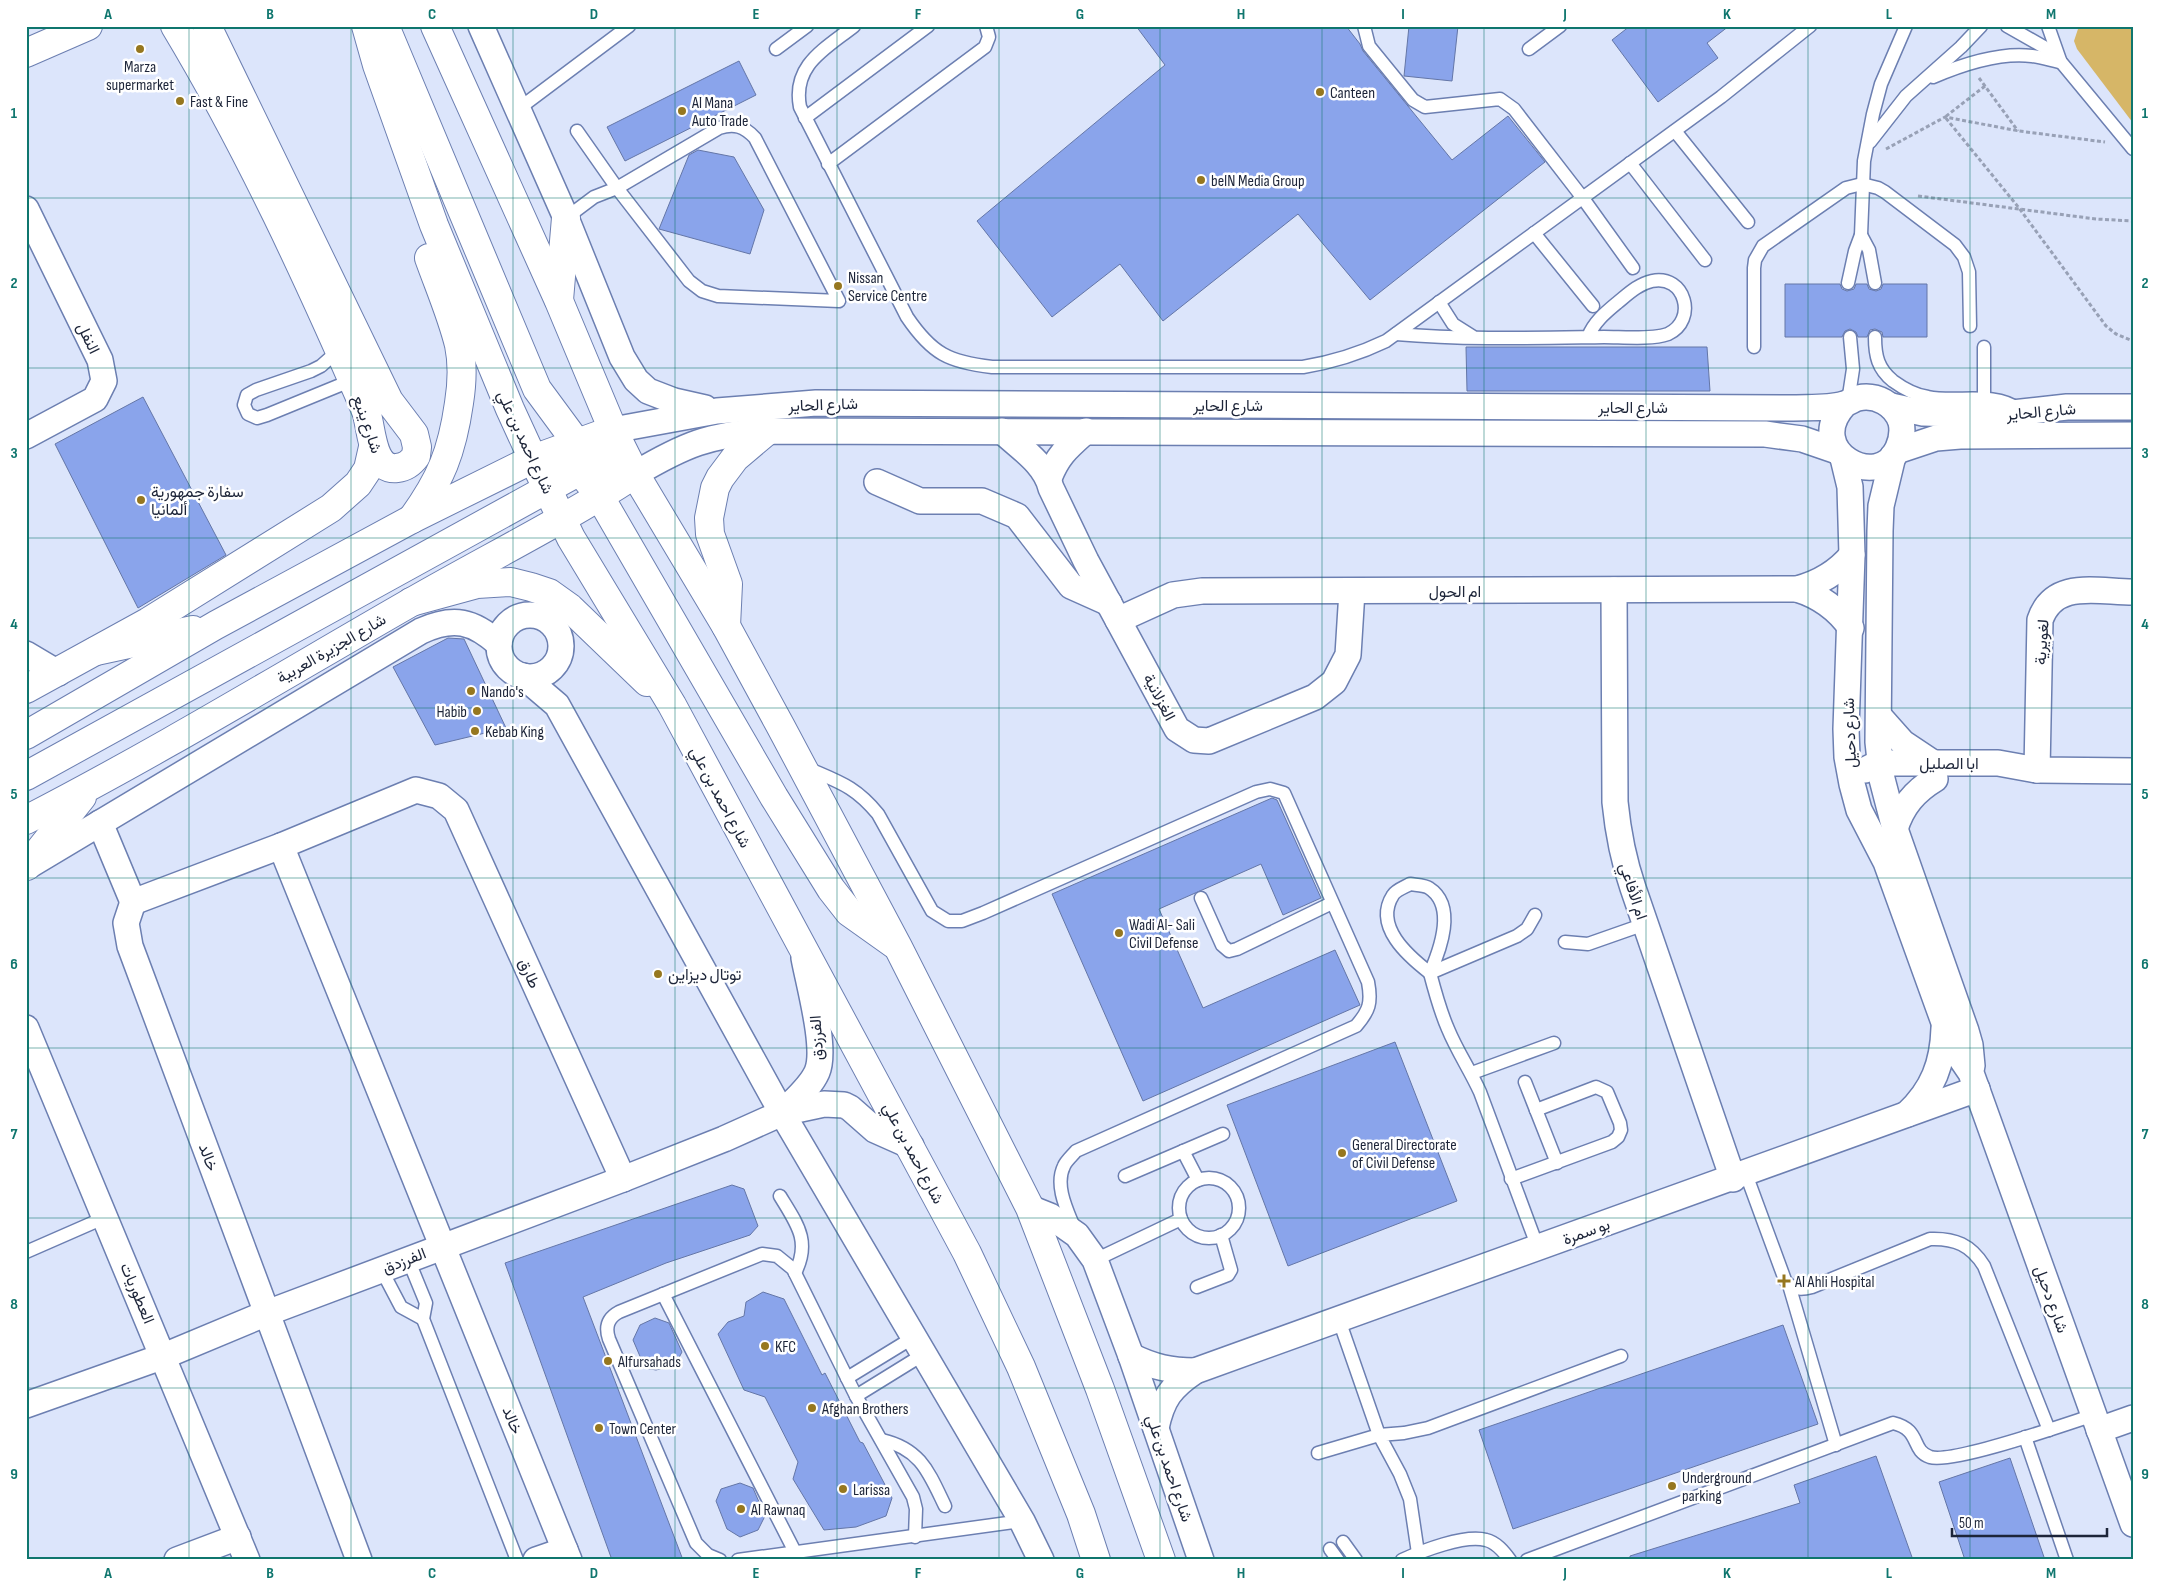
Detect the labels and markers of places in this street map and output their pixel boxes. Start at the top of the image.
marker: Marza supermarket [134,43,146,55]
place label: Marza supermarket [106,58,174,95]
place label: Canteen [1330,84,1375,103]
marker: Canteen [1314,86,1326,98]
place label: Fast & Fine [190,93,248,112]
place label: Al Mana Auto Trade [691,94,748,131]
marker: Fast & Fine [174,95,186,107]
marker: Al Mana Auto Trade [676,105,688,117]
place label: beIN Media Group [1211,172,1305,191]
marker: beIN Media Group [1195,174,1207,186]
place label: Nissan Service Centre [848,269,927,306]
marker: Nissan Service Centre [832,280,844,292]
place label: سفارة جمهورية ألمانيا [151,483,244,520]
marker: سفارة جمهورية ألمانيا [135,494,147,506]
place label: Nando's [481,683,524,702]
marker: Nando's [465,685,477,697]
place label: Habib [436,703,467,722]
marker: Habib [471,705,483,717]
place label: Kebab King [485,723,544,742]
marker: Kebab King [469,725,481,737]
place label: Wadi Al- Sali Civil Defense [1129,916,1198,953]
marker: Wadi Al- Sali Civil Defense [1113,927,1125,939]
place label: توتال ديزاين [668,966,741,985]
marker: توتال ديزاين [652,968,664,980]
place label: General Directorate of Civil Defense [1352,1136,1457,1173]
marker: General Directorate of Civil Defense [1336,1147,1348,1159]
place label: Al Ahli Hospital [1794,1273,1874,1292]
marker: Al Ahli Hospital [1777,1274,1791,1288]
place label: KFC [775,1338,796,1357]
marker: KFC [759,1340,771,1352]
place label: Alfursahads [617,1353,681,1372]
marker: Alfursahads [602,1355,614,1367]
place label: Afghan Brothers [821,1400,909,1419]
marker: Afghan Brothers [806,1402,818,1414]
place label: Town Center [609,1420,677,1439]
marker: Town Center [593,1422,605,1434]
place label: Underground parking [1682,1469,1752,1506]
marker: Underground parking [1666,1480,1678,1492]
place label: Larissa [853,1481,890,1500]
marker: Larissa [837,1483,849,1495]
place label: Al Rawnaq [750,1501,805,1520]
marker: Al Rawnaq [735,1503,747,1515]

